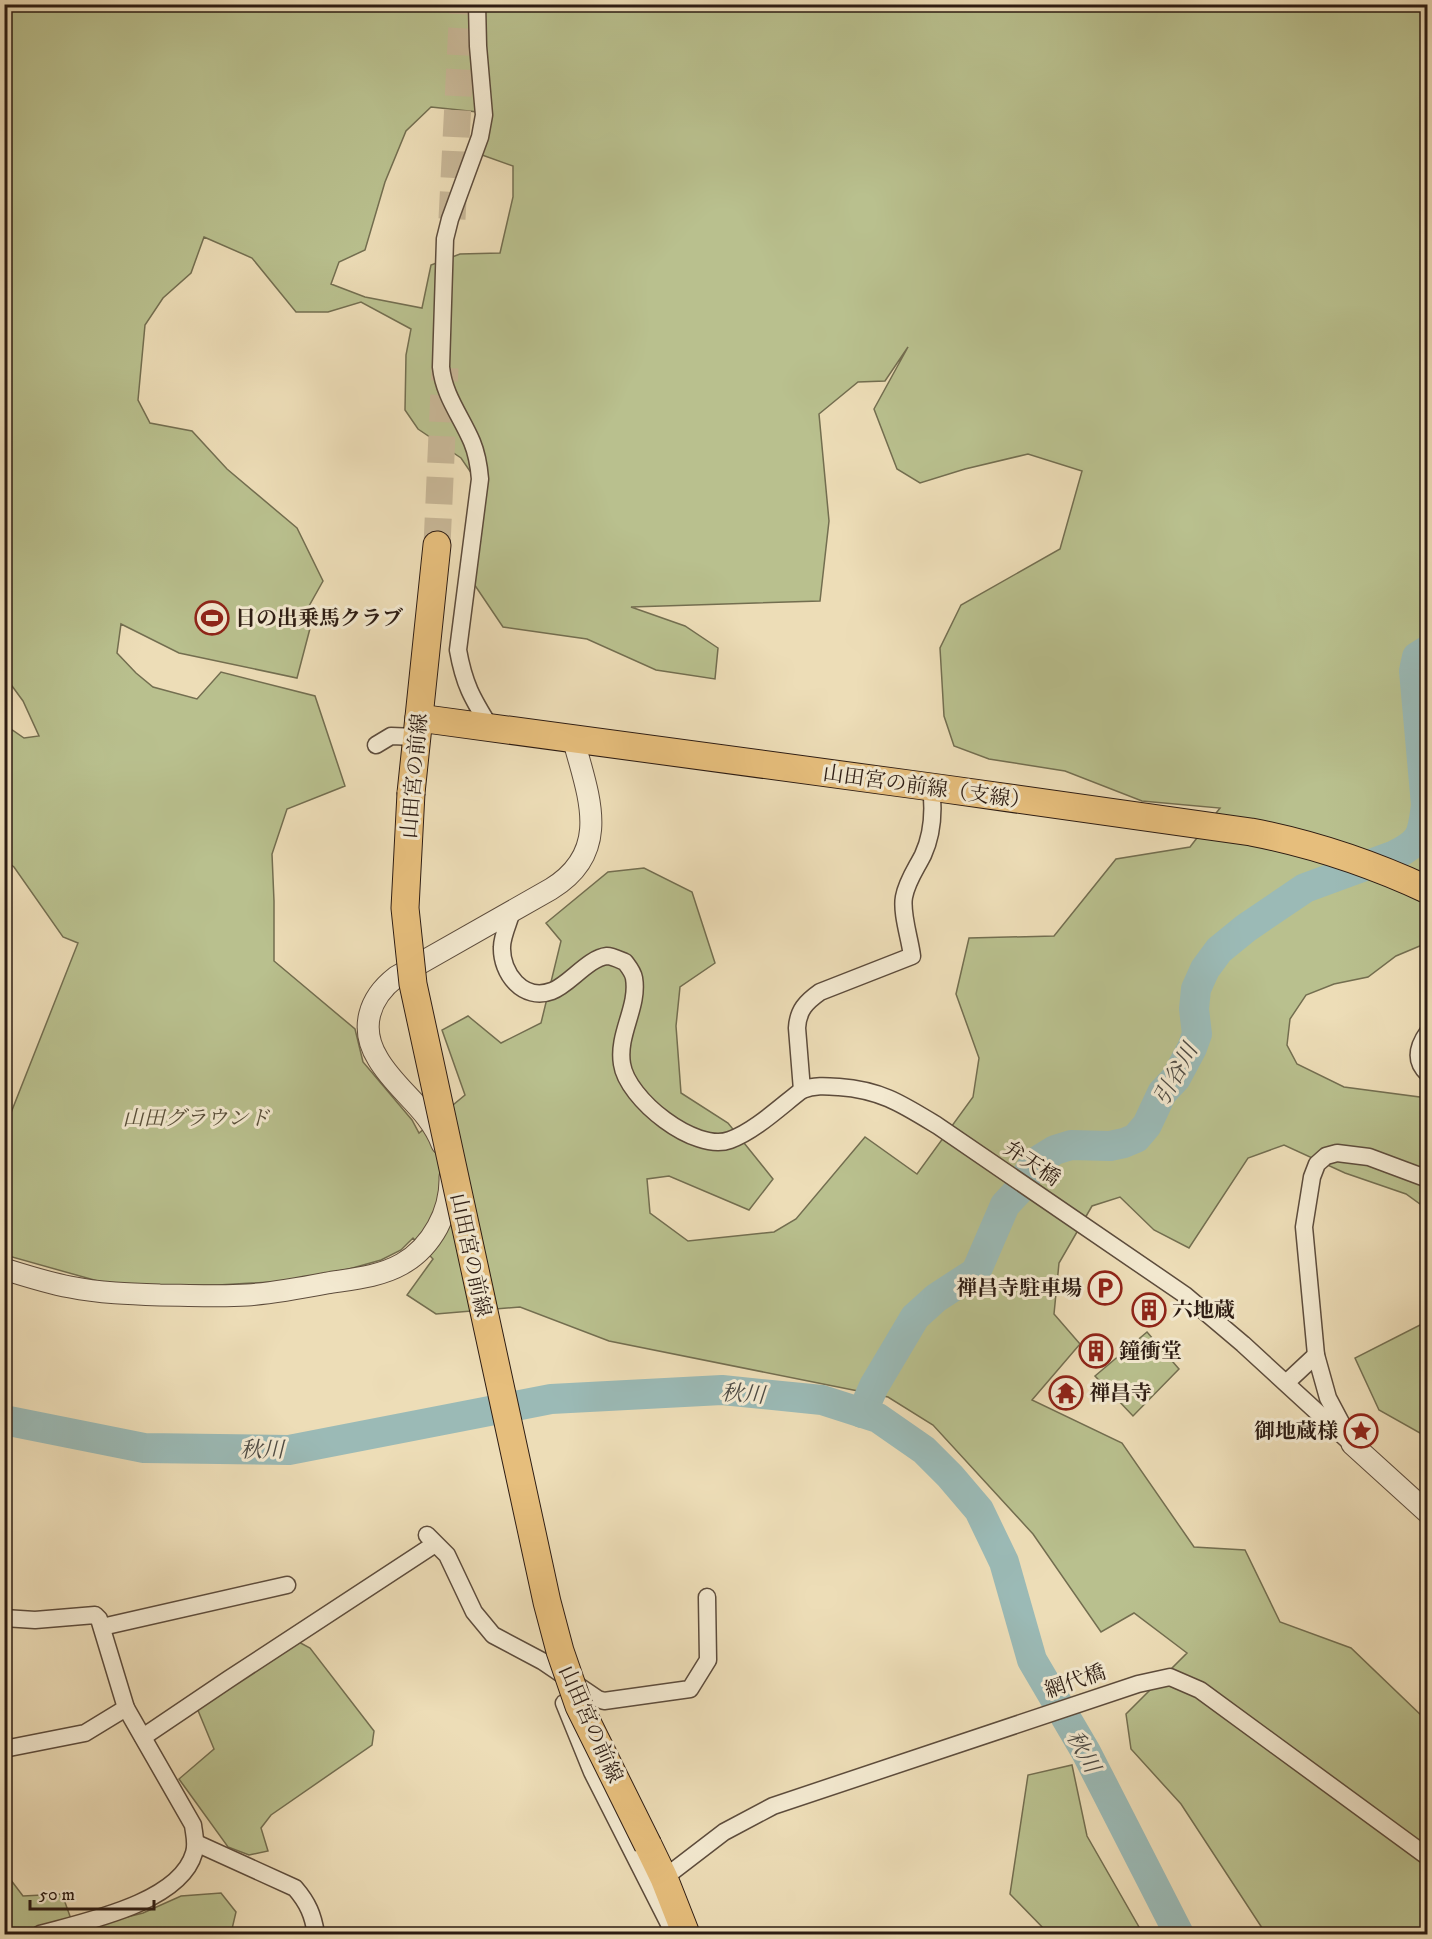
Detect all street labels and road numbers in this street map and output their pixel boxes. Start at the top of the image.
street label: 山田宮の前線 [397,712,433,840]
street label: 山田宮の前線（支線） [821,761,1033,815]
street label: 弁天橋 [998,1135,1065,1192]
street label: 山田宮の前線 [444,1191,496,1320]
street label: 網代橋 [1041,1659,1109,1704]
street label: 山田宮の前線 [553,1662,628,1787]

